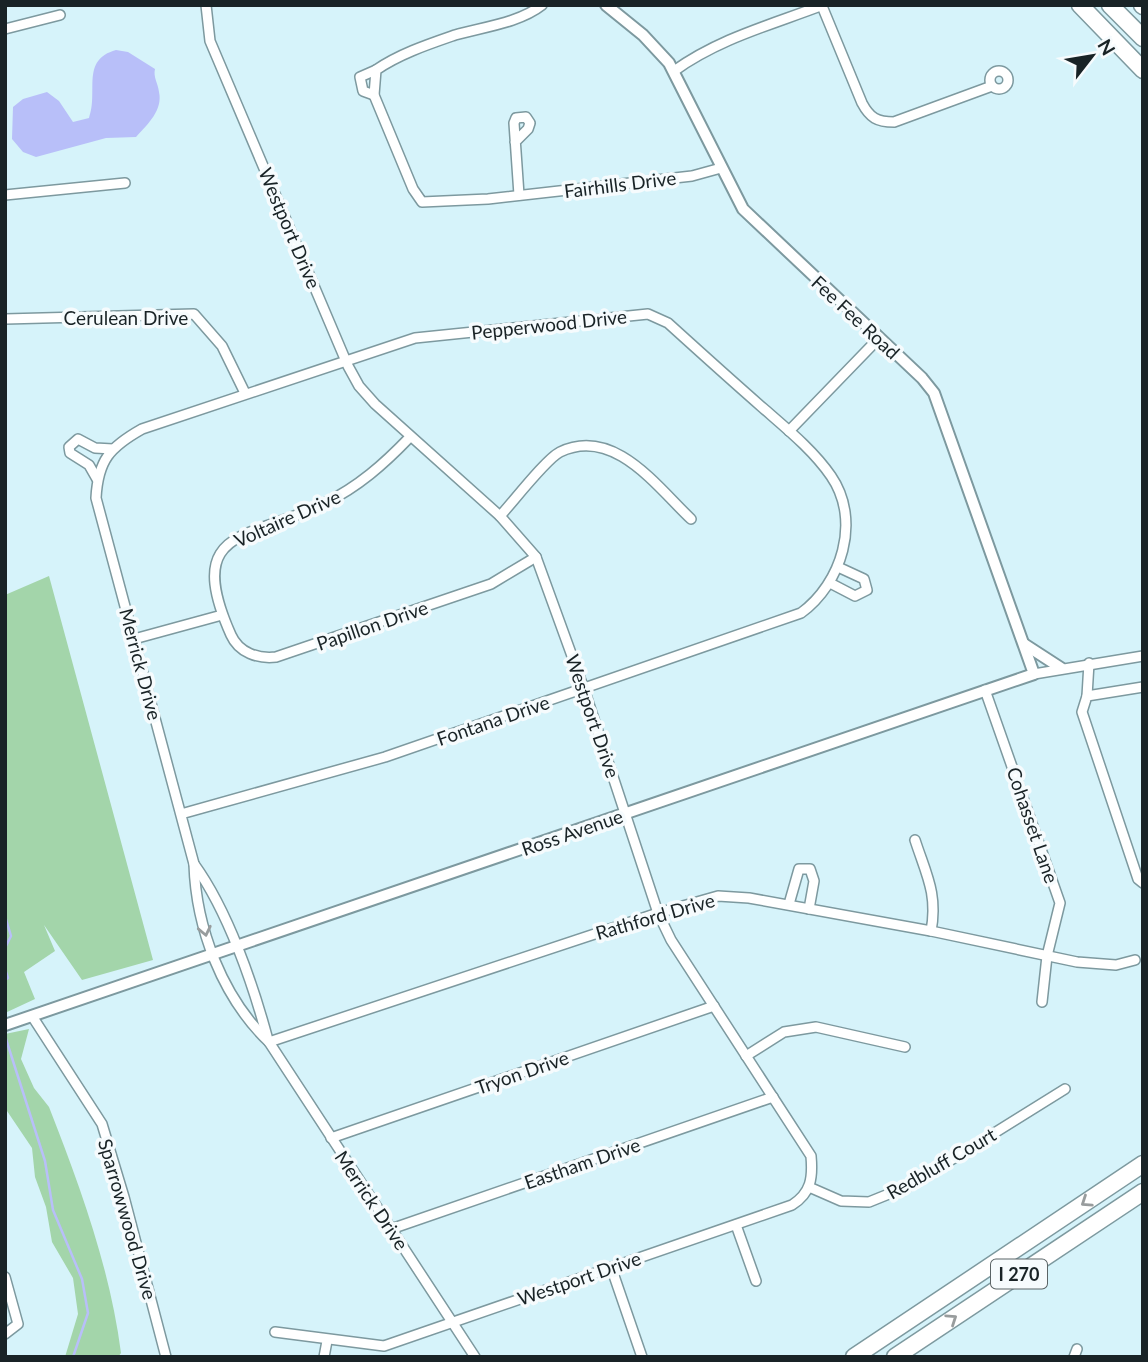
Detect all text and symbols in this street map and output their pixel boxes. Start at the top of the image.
north arrow [1057,21,1127,91]
text: N [1093,35,1121,59]
street label: Westport Drive [254,164,326,292]
street label: Fairhills Drive [563,166,677,202]
street label: Fee Fee Road [807,270,905,364]
street label: Pepperwood Drive [470,304,628,344]
street label: Cerulean Drive [64,306,188,329]
street label: Voltaire Drive [230,484,344,552]
street label: Papillon Drive [313,595,431,655]
street label: Merrick Drive [115,606,167,722]
street label: Westport Drive [561,651,625,781]
street label: Fontana Drive [434,690,552,750]
street label: Cohasset Lane [1002,764,1064,886]
street label: Ross Avenue [518,804,626,860]
street label: Rathford Drive [593,888,717,944]
one-way arrow [197,925,211,937]
street label: Tryon Drive [472,1045,572,1099]
street label: Redbluff Court [882,1122,1000,1204]
street label: Eastham Drive [521,1132,643,1194]
street label: Sparrowwood Drive [94,1136,162,1302]
street label: Merrick Drive [330,1146,414,1254]
one-way arrow [1081,1194,1094,1206]
street label: Westport Drive [514,1246,644,1310]
road number: I 270 [991,1260,1047,1288]
one-way arrow [944,1315,957,1327]

